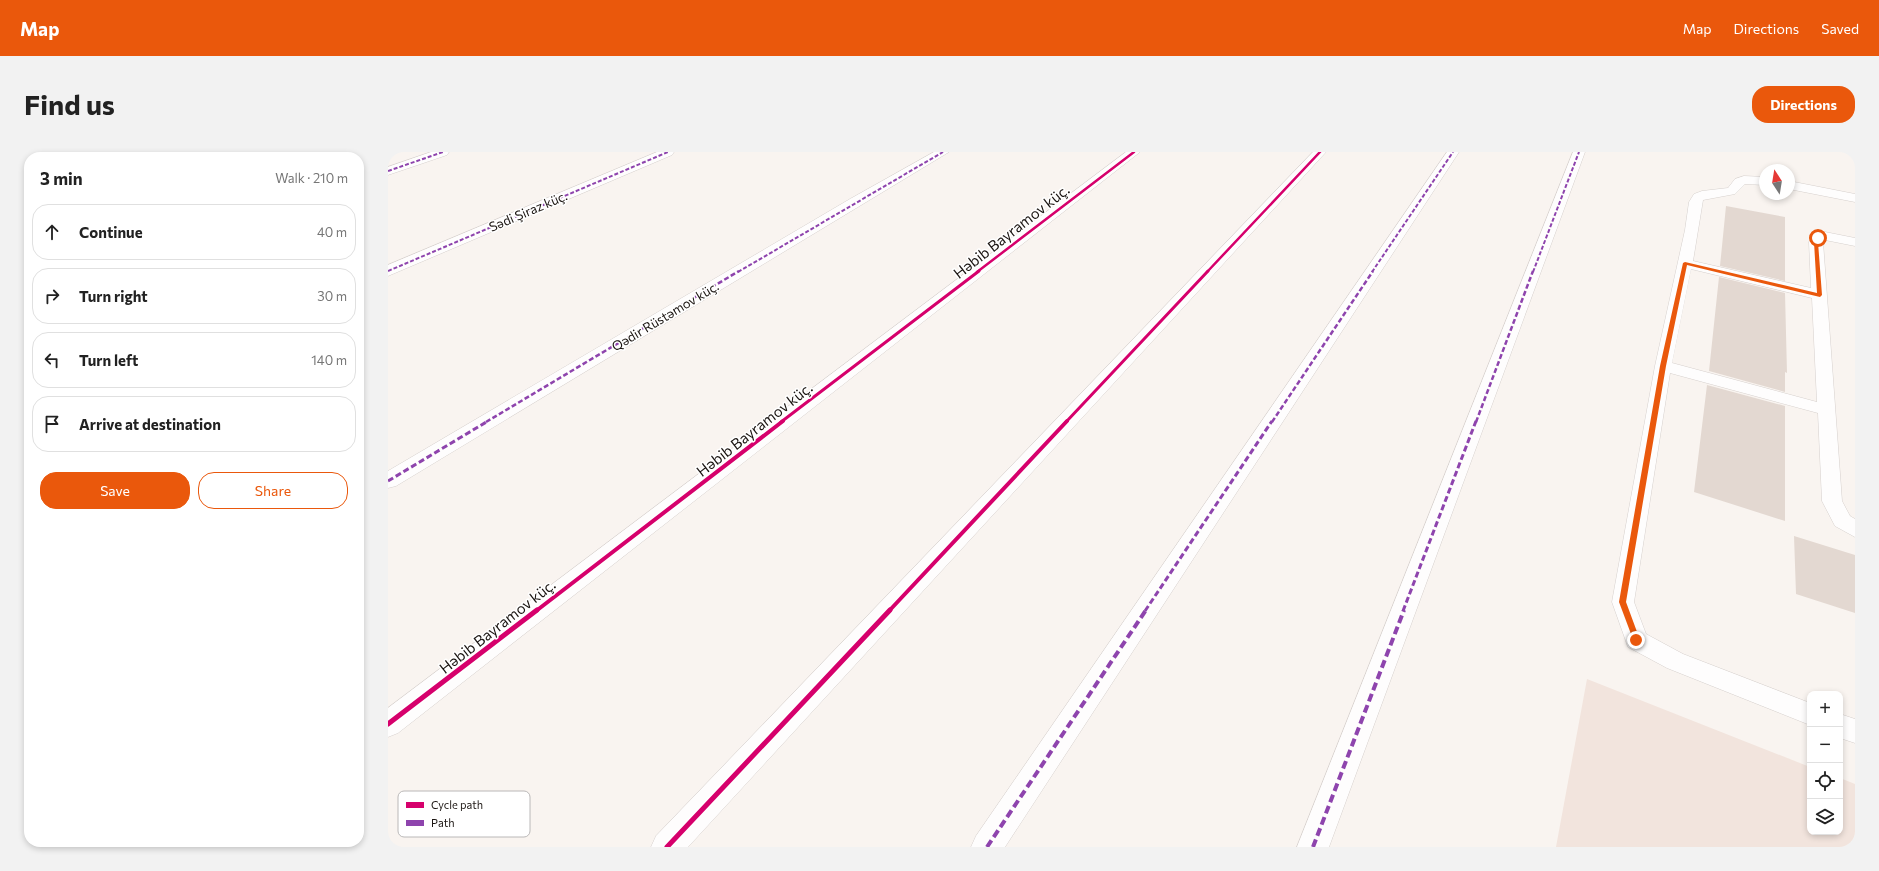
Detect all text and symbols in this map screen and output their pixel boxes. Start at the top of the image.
text: Map [20,17,59,40]
text: Map [1683,20,1712,37]
text: Directions [1734,20,1799,37]
text: Saved [1821,20,1859,37]
button: Directions [1752,86,1855,123]
text: Find us [24,87,115,121]
north arrow [1759,164,1795,200]
text: 3 min [40,168,83,189]
text: Walk · 210 m [275,170,348,186]
street label: Həbib Bayramov küç. [949,180,1073,282]
street label: Sədi Şiraz küç. [486,187,570,235]
icon: ahead [41,221,63,243]
text: Continue [79,223,143,241]
text: 40 m [317,224,347,240]
route start [1809,229,1827,247]
street label: Qədir Rüstəmov küç. [609,278,721,354]
icon: right [41,285,63,307]
text: Turn right [79,287,148,305]
text: 30 m [317,288,347,304]
icon: left [41,349,63,371]
text: Turn left [79,351,138,369]
text: 140 m [311,352,347,368]
street label: Həbib Bayramov küç. [692,378,816,480]
icon: arrive [41,413,63,435]
text: Arrive at destination [79,415,221,433]
button: Save [40,472,190,509]
button: Share [198,472,348,509]
street label: Həbib Bayramov küç. [435,575,559,677]
route end [1627,631,1645,649]
map controls [1807,691,1843,835]
button: + [1807,691,1843,727]
button: − [1807,727,1843,763]
button: locate [1807,763,1843,799]
legend [398,791,530,837]
text: Cycle path [431,798,483,811]
button: layers [1807,799,1843,835]
text: Path [431,816,454,829]

